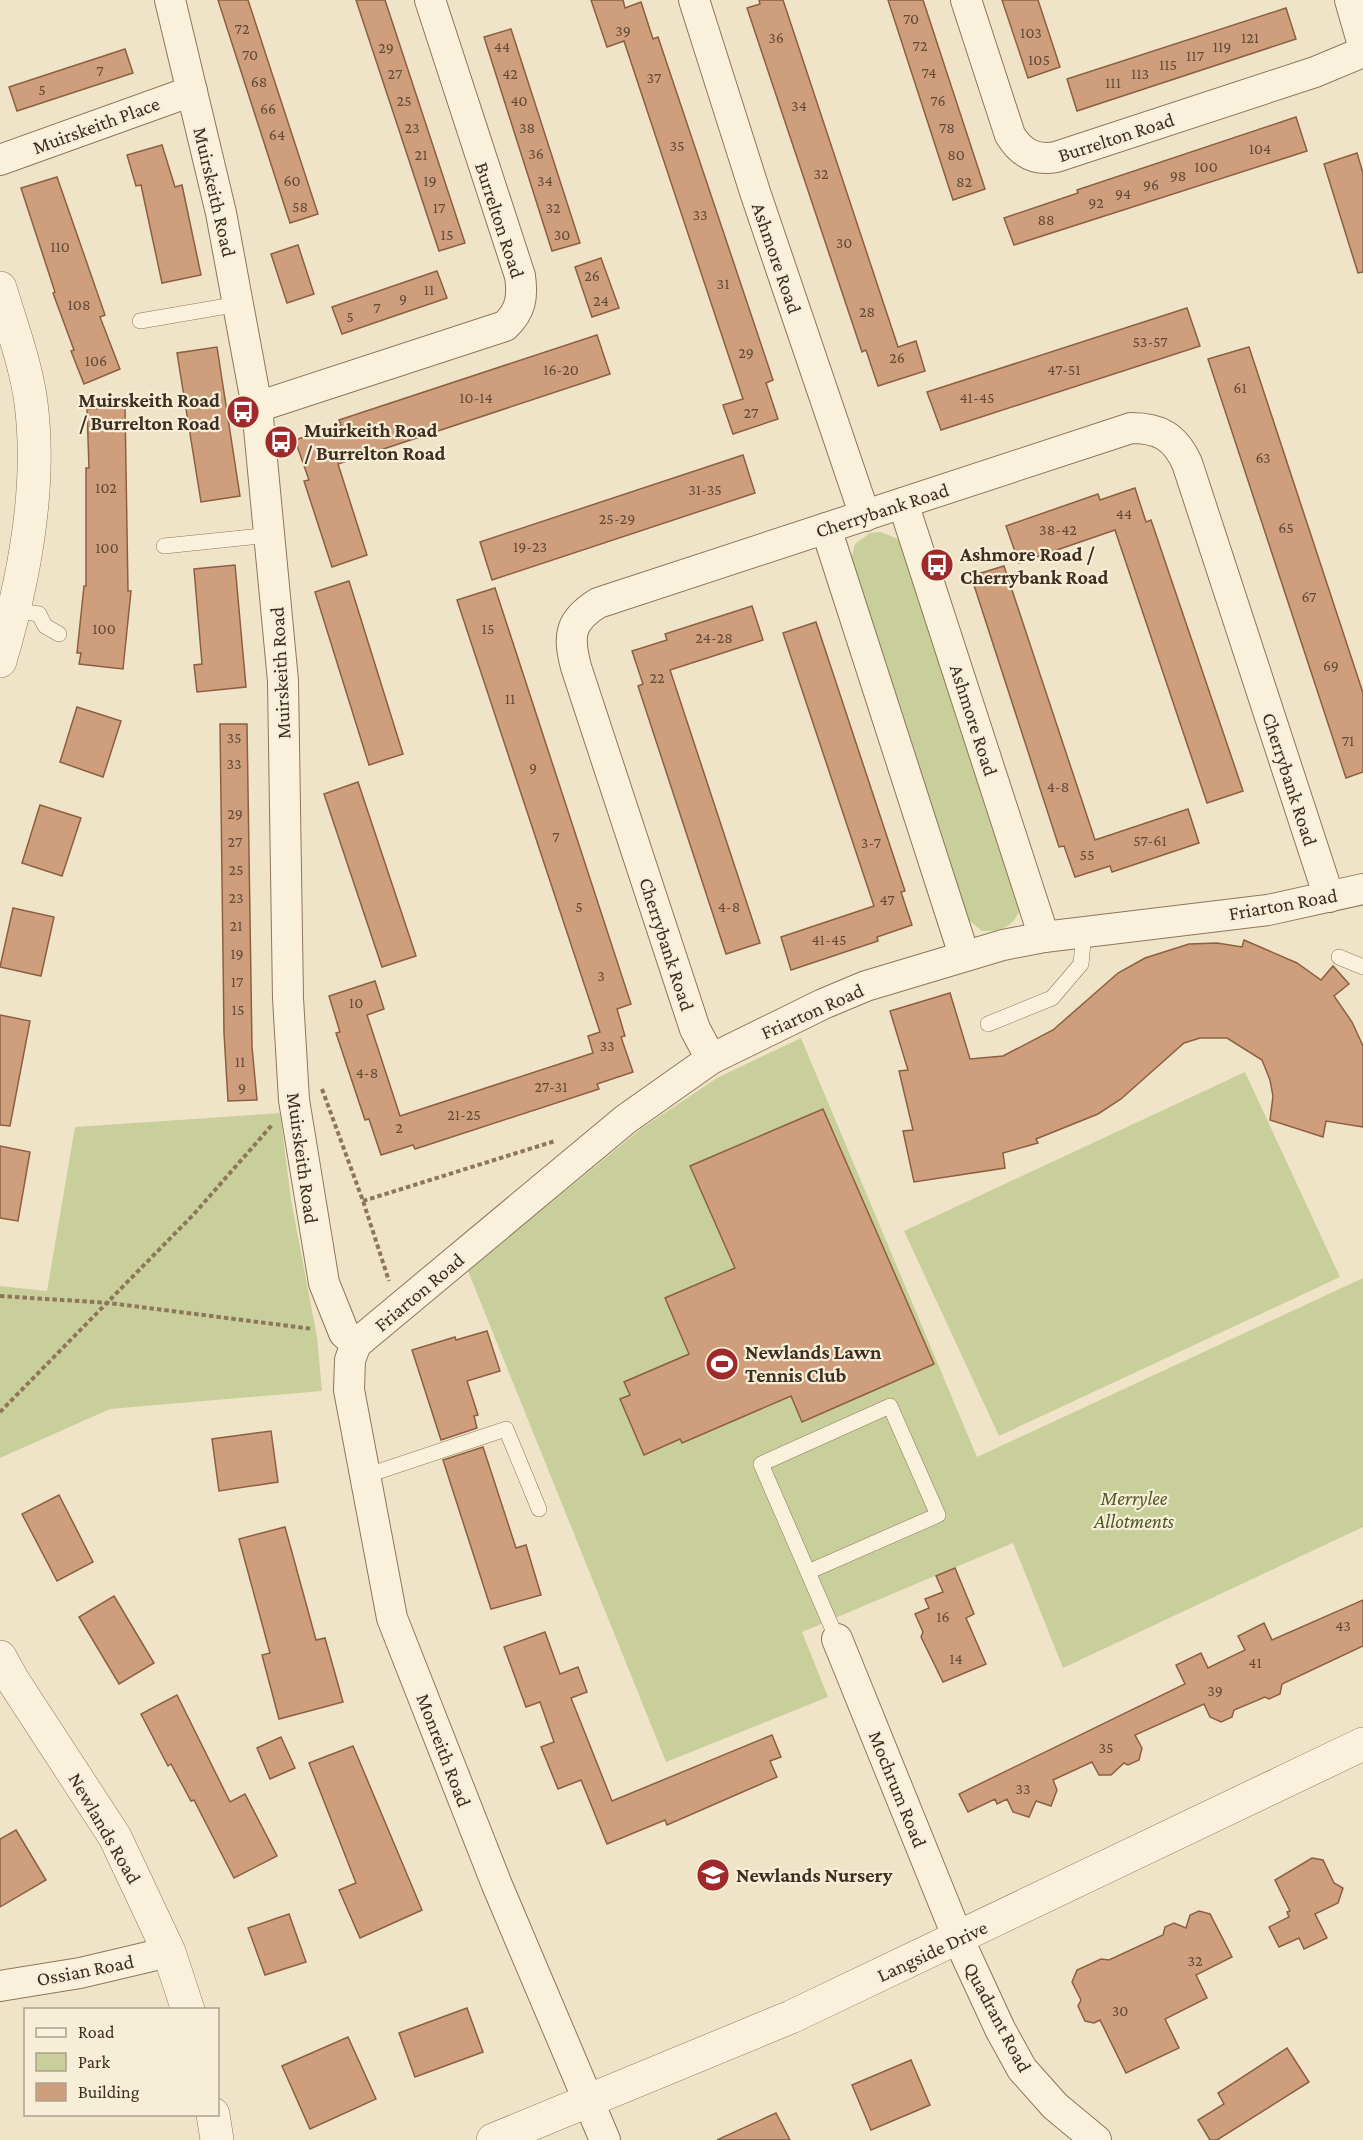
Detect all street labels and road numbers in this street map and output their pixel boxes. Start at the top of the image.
street label: Muirskeith Place [30,92,163,158]
street label: Burrelton Road [1055,108,1177,166]
street label: Muirskeith Road [189,125,241,259]
street label: Burrelton Road [471,159,529,281]
street label: Ashmore Road [748,200,806,317]
street label: Cherrybank Road [813,478,952,543]
street label: Muirskeith Road [266,606,294,740]
street label: Ashmore Road [946,662,1002,779]
street label: Cherrybank Road [1257,710,1322,849]
street label: Cherrybank Road [634,875,699,1014]
street label: Friarton Road [1227,884,1339,924]
street label: Friarton Road [757,978,867,1043]
street label: Muirskeith Road [283,1091,323,1226]
street label: Friarton Road [370,1248,469,1336]
street label: Monreith Road [412,1690,476,1810]
street label: Mochrum Road [865,1728,932,1851]
street label: Newlands Road [64,1769,146,1888]
street label: Langside Drive [873,1916,991,1987]
street label: Ossian Road [34,1950,136,1990]
street label: Quadrant Road [960,1958,1036,2076]

